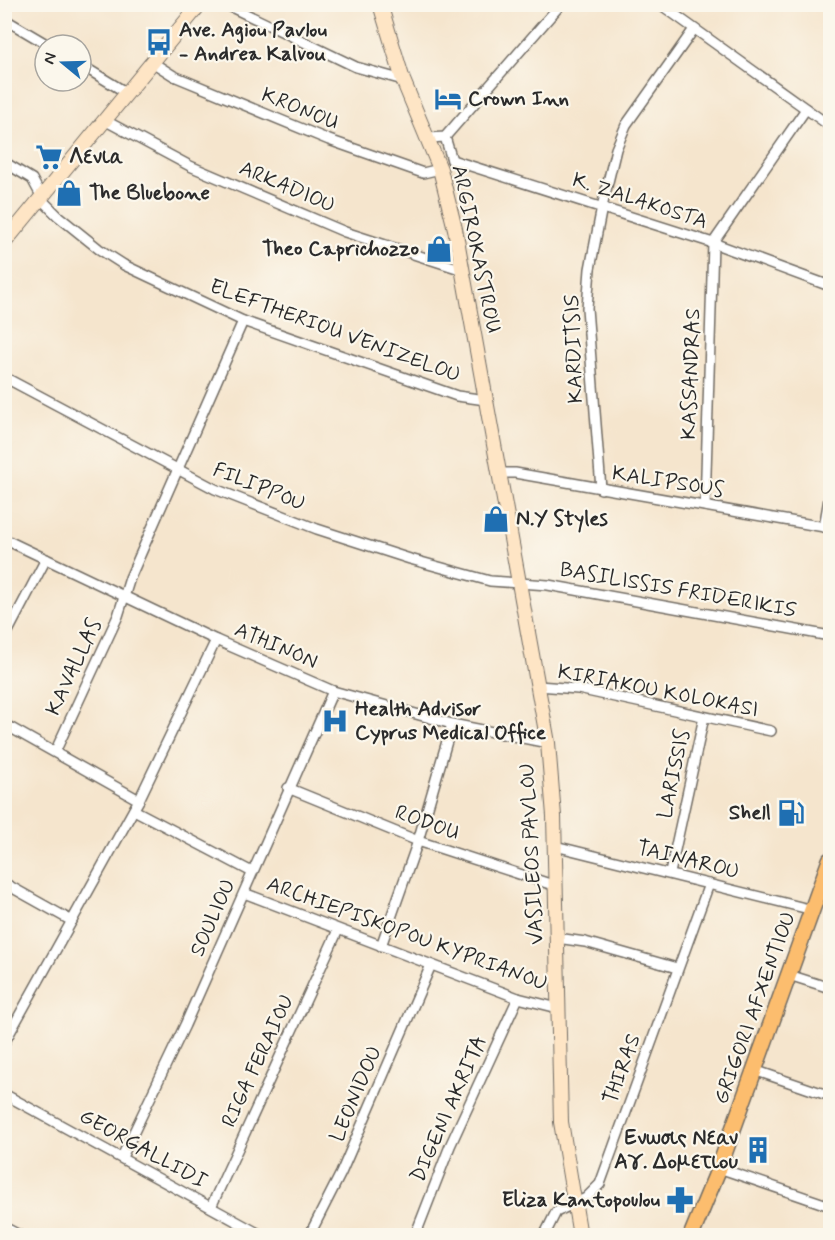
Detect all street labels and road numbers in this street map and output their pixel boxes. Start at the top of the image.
street label: KRONOU [257,81,343,137]
street label: ARKADIOU [235,154,339,220]
street label: ARGIROKASTROU [445,162,507,336]
street label: K. ZALAKOSTA [569,166,711,236]
street label: ELEFTHERIOU VENIZELOU [206,273,464,389]
street label: KARDITSIS [558,294,590,404]
street label: KASSANDRAS [675,308,707,440]
street label: FILIPPOU [209,456,309,518]
street label: KALIPSOUS [610,459,726,505]
street label: BASILISSIS FRIDERIKIS [558,555,799,625]
street label: KAVALLAS [39,614,109,720]
street label: ATHINON [230,616,322,676]
street label: KIRIAKOU KOLOKASI [555,658,761,724]
street label: LARISSIS [651,727,697,821]
street label: VASILEOS PAVLOU [513,763,551,945]
street label: RODOU [391,798,463,848]
street label: TAINAROU [634,834,742,886]
street label: ARCHIEPISKOPOU KYPRIANOU [263,870,551,998]
street label: SOULIOU [184,875,242,961]
street label: GRIGORI AFXENTIOU [707,908,803,1108]
street label: RIGA FERAIOU [215,990,301,1132]
street label: THIRAS [596,1030,648,1108]
street label: DIGENI AKRITA [404,1031,494,1187]
street label: LEONIDOU [323,1042,389,1146]
street label: GEORGALLIDI [74,1102,212,1196]

